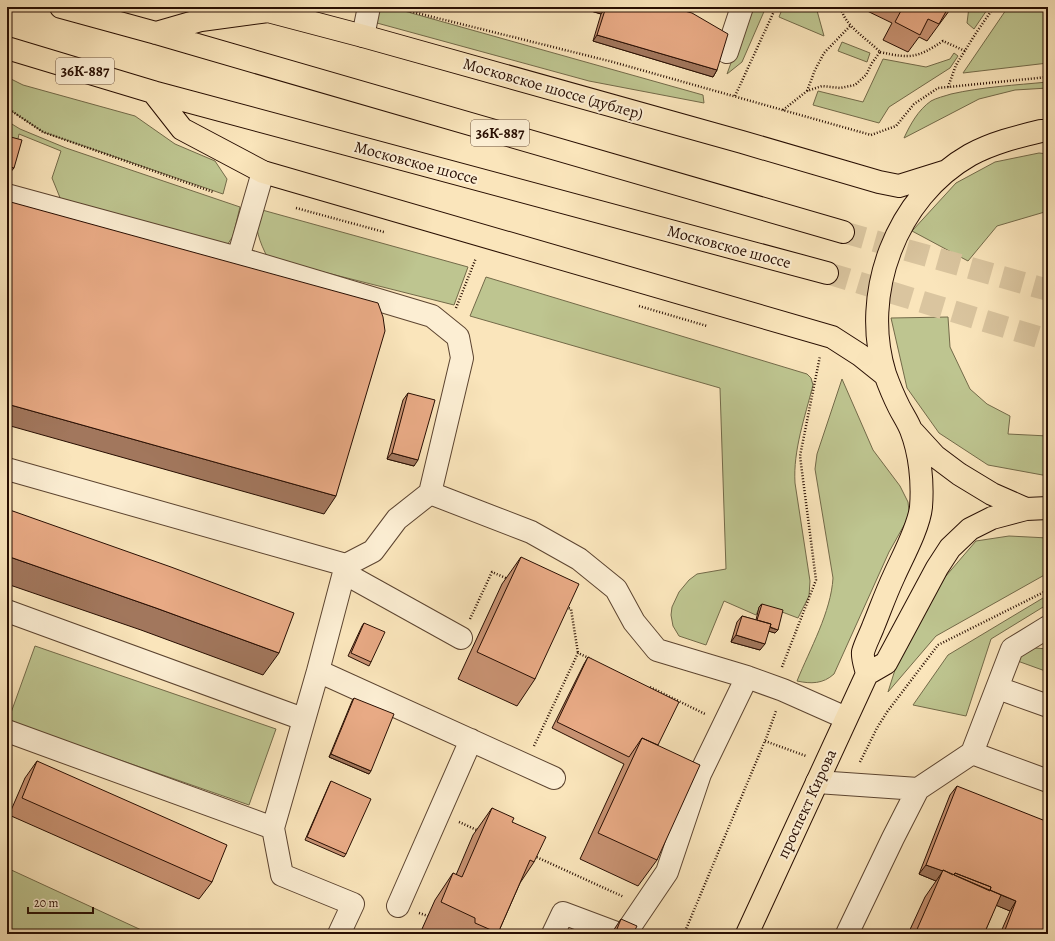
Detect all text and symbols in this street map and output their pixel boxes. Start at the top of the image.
street label: Московское шоссе (дублер) [460,53,646,125]
road number: 36К-887 [56,58,114,84]
road number: 36К-887 [471,120,529,146]
street label: Московское шоссе [352,136,480,190]
street label: Московское шоссе [665,220,793,274]
street label: проспект Кирова [772,745,842,862]
scale bar [28,889,93,915]
text: 20 m [34,895,58,911]

